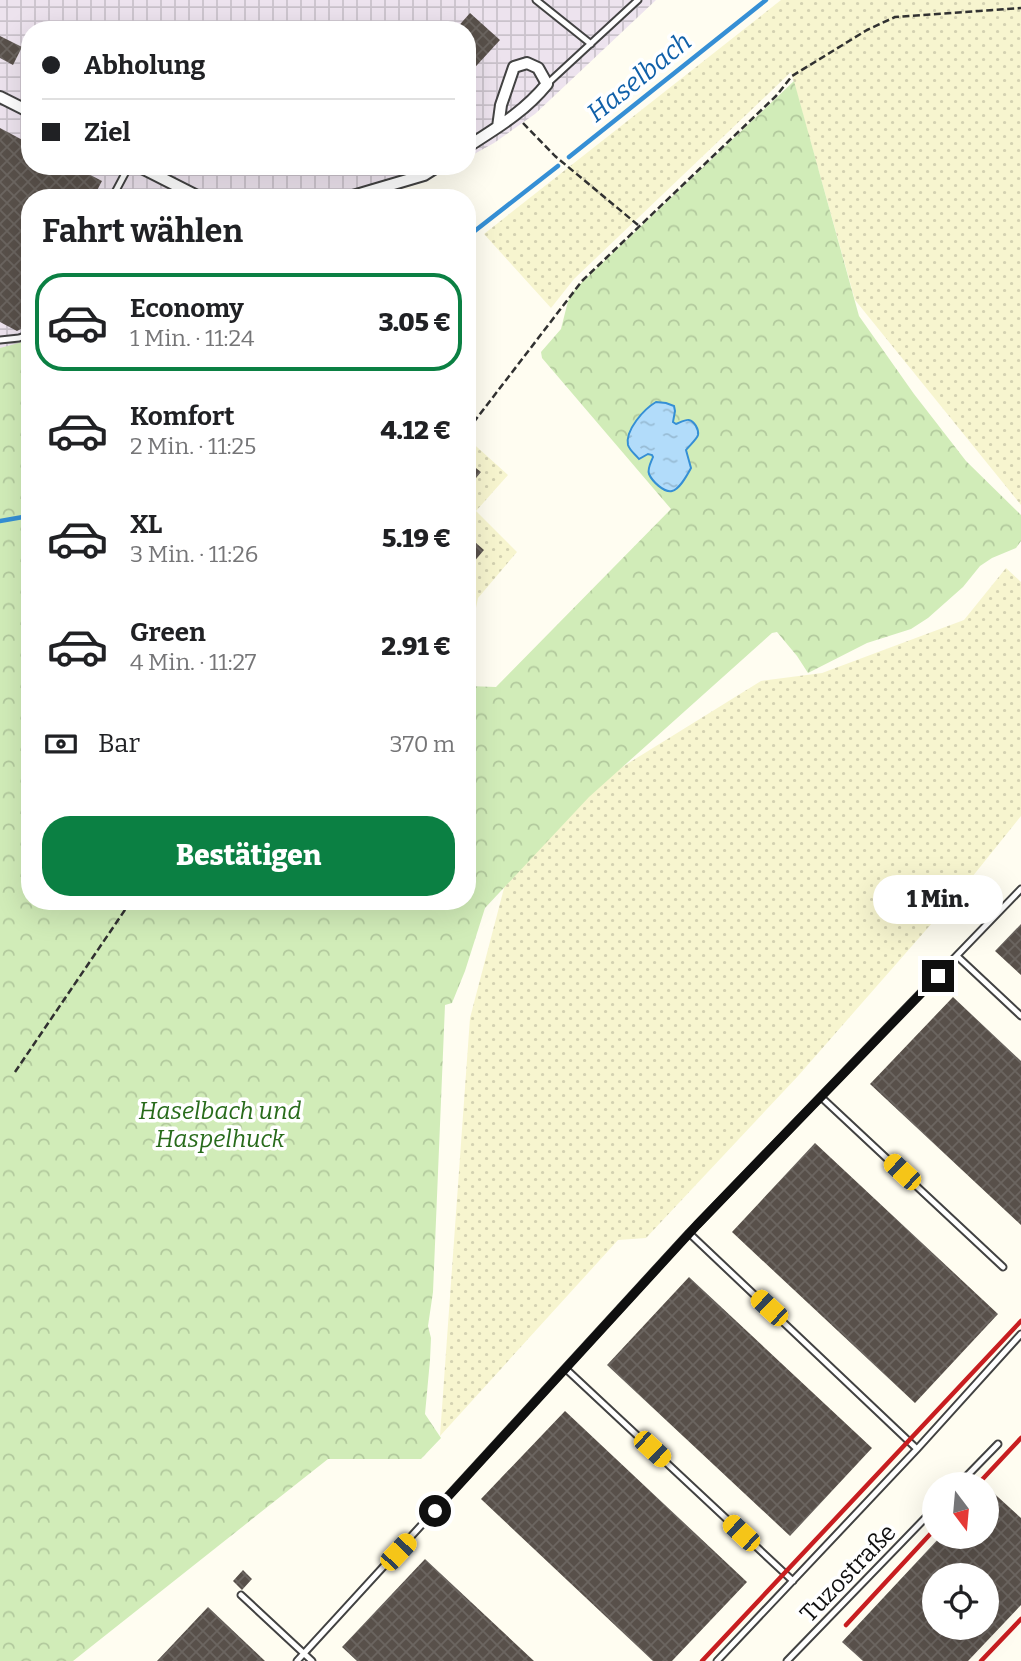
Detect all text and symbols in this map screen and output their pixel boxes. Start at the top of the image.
water label: Haselbach [581,26,698,129]
text: Abholung [84,50,205,81]
text: Ziel [84,117,131,148]
text: Fahrt wählen [42,212,243,250]
icon: car [46,291,109,354]
text: Economy [130,293,244,324]
text: 3.05 € [379,307,451,338]
text: 1 Min. · 11:24 [130,324,254,352]
icon: car [46,399,109,462]
text: Komfort [130,401,235,432]
text: 4.12 € [380,415,451,446]
text: 2 Min. · 11:25 [130,432,256,460]
icon: car [46,507,109,570]
text: XL [130,509,162,540]
text: 5.19 € [382,523,451,554]
text: 3 Min. · 11:26 [130,540,258,568]
icon: car [46,615,109,678]
text: Green [130,617,206,648]
text: 2.91 € [381,631,451,662]
text: 4 Min. · 11:27 [130,648,256,676]
icon: cash [42,725,80,763]
text: Bar [98,728,140,759]
text: 370 m [389,730,455,758]
button: Bestätigen [42,816,455,896]
callout: 1 Min. [873,874,1003,923]
text: 1 Min. [907,885,969,913]
route end [922,960,954,992]
park label: Haselbach und Haspelhuck [138,1097,302,1153]
car [880,1150,925,1194]
car [747,1286,792,1330]
car [630,1427,675,1471]
north arrow [922,1472,999,1549]
map controls [922,1472,999,1640]
route start [419,1495,451,1527]
car [719,1511,764,1555]
street label: Tuzostraße [794,1518,902,1628]
car [376,1529,421,1575]
button: locate [922,1563,999,1640]

